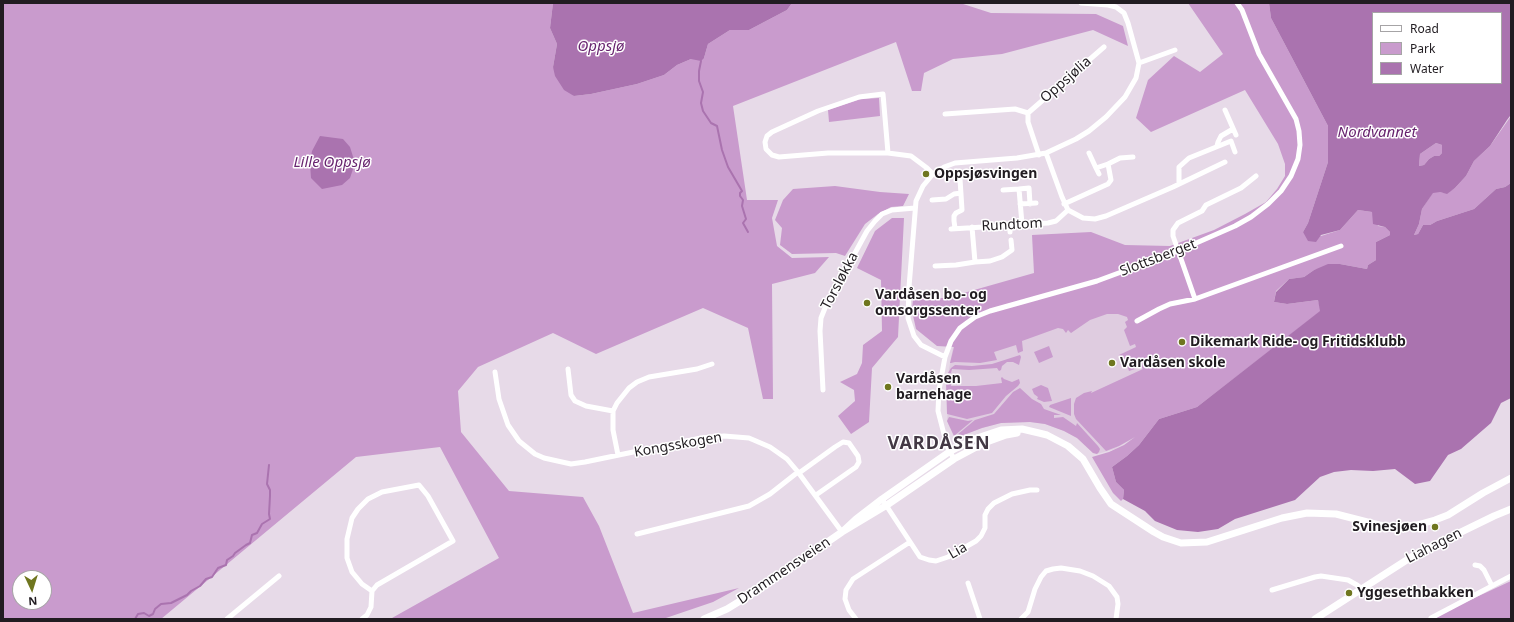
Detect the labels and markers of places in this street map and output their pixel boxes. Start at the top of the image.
place label: Oppsjøsvingen [934,166,1037,182]
marker: Oppsjøsvingen [921,169,931,179]
place label: Vardåsen bo- og omsorgssenter [875,287,987,320]
marker: Vardåsen bo- og omsorgssenter [862,298,872,308]
place label: Dikemark Ride- og Fritidsklubb [1190,334,1406,350]
marker: Dikemark Ride- og Fritidsklubb [1177,337,1187,347]
place label: Vardåsen skole [1120,355,1226,371]
marker: Vardåsen skole [1107,358,1117,368]
place label: Vardåsen barnehage [896,371,972,404]
marker: Vardåsen barnehage [883,382,893,392]
place label: Svinesjøen [1352,519,1427,535]
marker: Svinesjøen [1430,522,1440,532]
place label: Yggesethbakken [1357,585,1474,601]
marker: Yggesethbakken [1344,588,1354,598]

